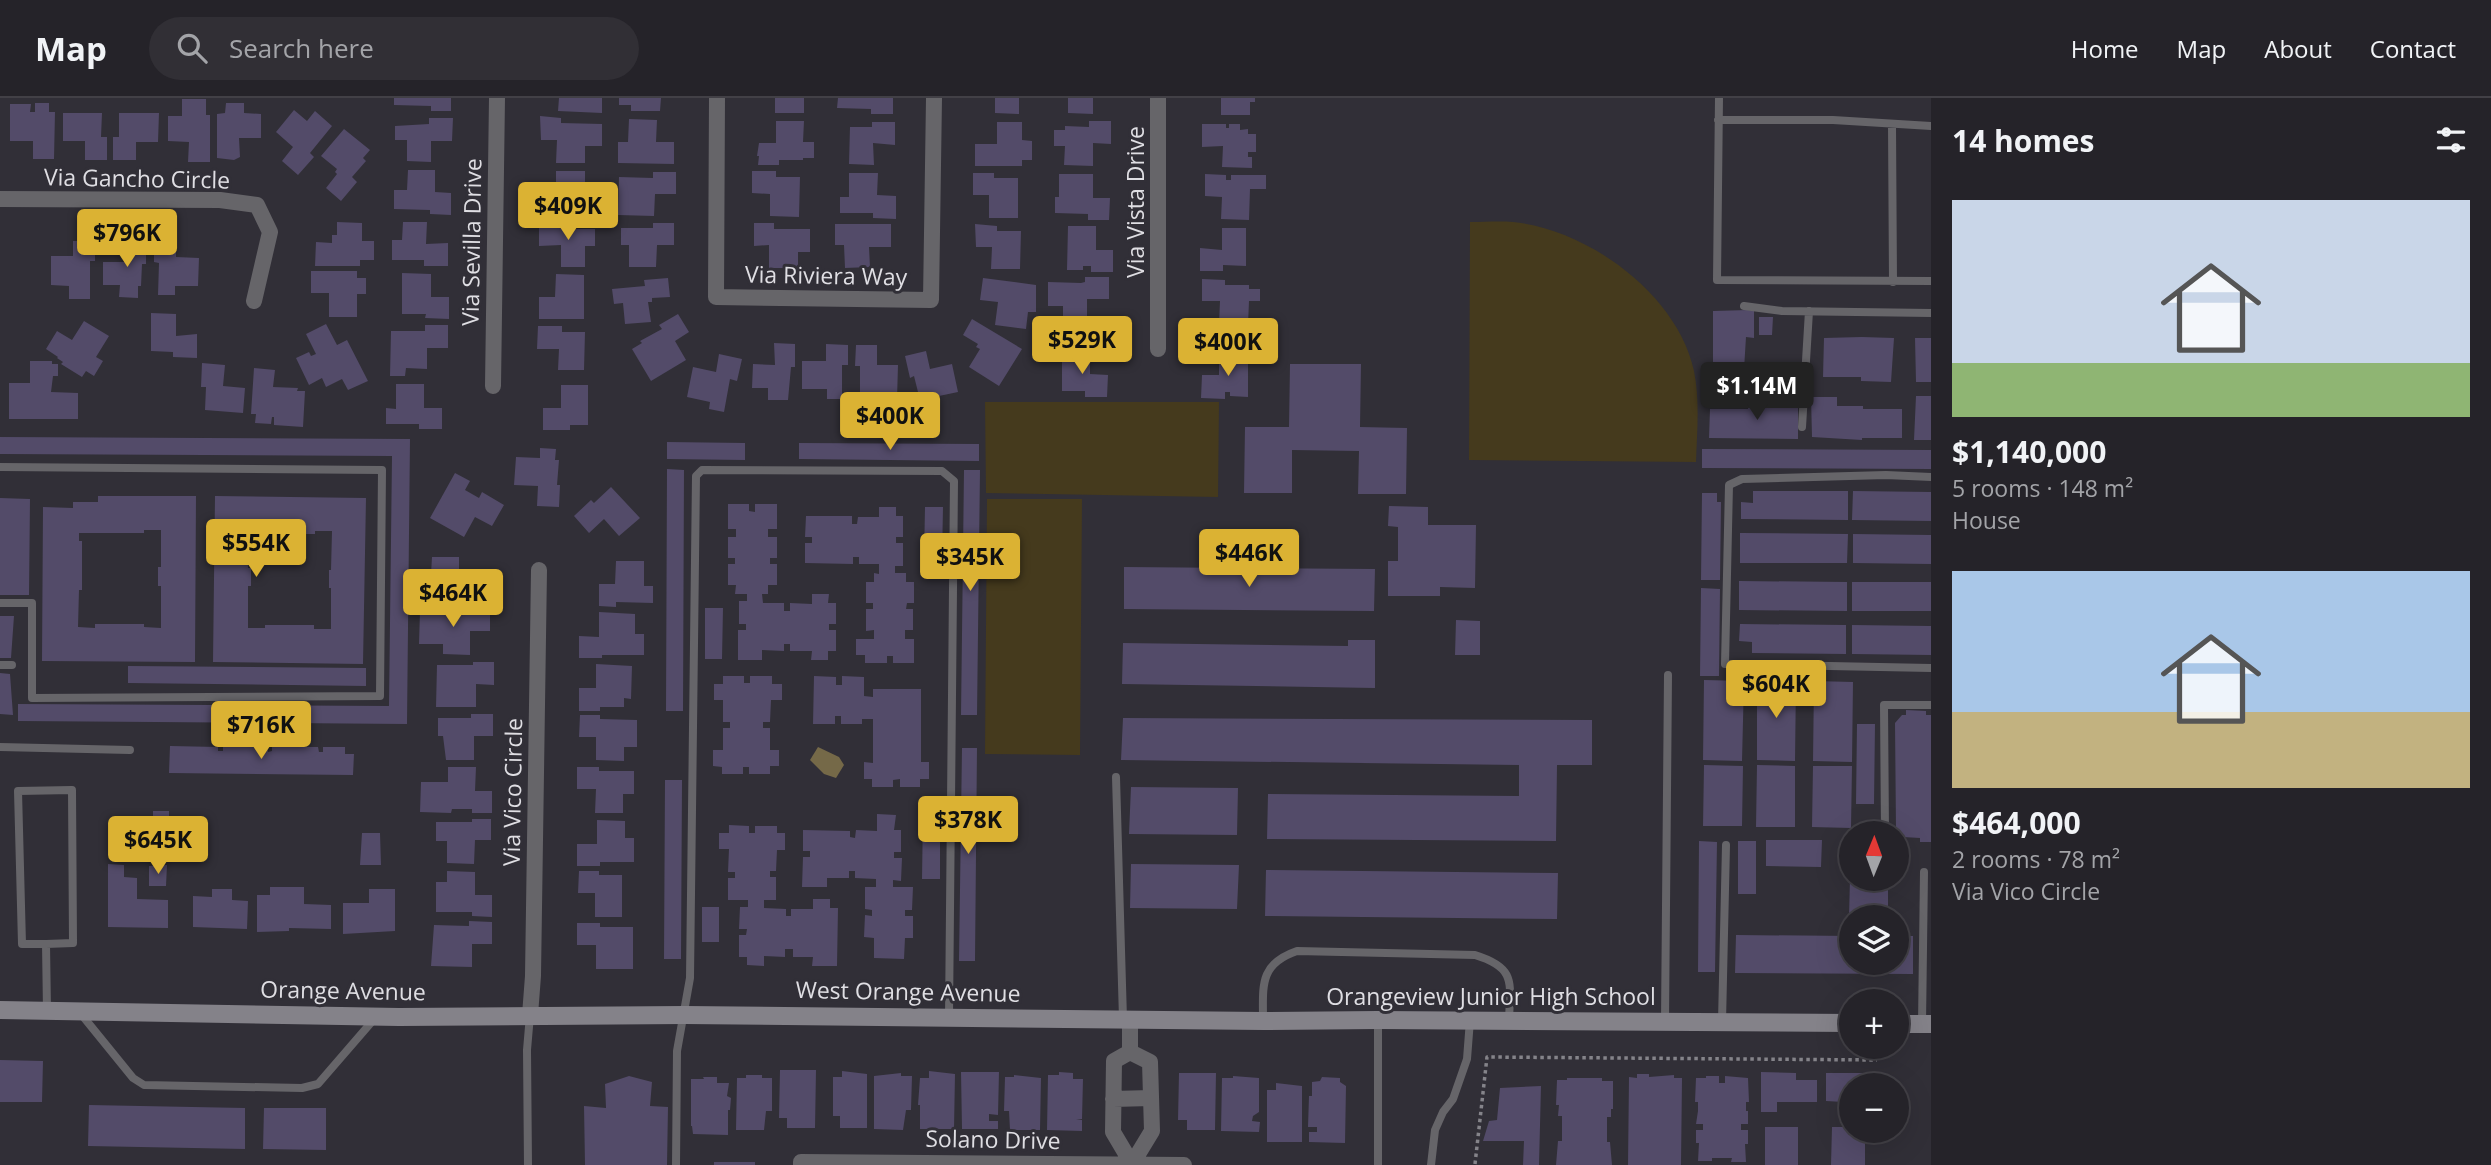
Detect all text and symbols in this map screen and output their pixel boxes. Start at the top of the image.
search box [149,17,639,80]
text: Map [35,26,107,71]
icon: search [173,29,211,67]
text: Search here [229,30,374,66]
text: Home [2071,32,2139,65]
text: Map [2177,32,2226,65]
text: About [2264,32,2332,65]
text: Contact [2370,32,2456,65]
text: 14 homes [1952,120,2095,161]
icon: filters [2432,121,2470,159]
street label: Via Vista Drive [1119,126,1151,278]
street label: Via Sevilla Drive [454,158,488,326]
street label: Via Gancho Circle [44,160,230,196]
pin: $409K [519,183,617,242]
text: $409K [534,189,602,221]
pin: $796K [78,209,176,269]
text: $796K [93,216,161,248]
icon: home [2148,245,2274,371]
street label: Via Riviera Way [745,258,908,292]
pin: $529K [1033,316,1131,376]
pin: $400K [1179,318,1277,378]
text: $529K [1048,323,1116,355]
text: $400K [1194,325,1262,357]
pin: $1.14M [1700,362,1814,422]
text: $1.14M [1717,369,1797,401]
pin: $400K [841,392,939,452]
text: $400K [856,399,924,431]
text: $1,140,000 [1952,431,2106,472]
text: 5 rooms · 148 m² [1952,472,2133,504]
text: House [1952,504,2021,536]
pin: $554K [207,519,305,579]
text: $554K [222,526,290,558]
pin: $446K [1200,530,1298,589]
pin: $345K [921,533,1019,593]
text: $446K [1215,536,1283,568]
text: $345K [936,540,1004,572]
pin: $464K [404,570,502,629]
text: $464K [419,576,487,608]
icon: home [2148,616,2274,742]
pin: $604K [1727,660,1825,720]
text: $604K [1742,667,1810,699]
pin: $716K [212,702,310,761]
text: $716K [227,708,295,740]
street label: Via Vico Circle [495,718,529,866]
pin: $378K [919,796,1017,856]
text: $464,000 [1952,802,2081,843]
text: $378K [934,803,1002,835]
pin: $645K [109,816,207,876]
north arrow [1839,821,1909,891]
map controls [1839,821,1909,1143]
text: $645K [124,823,192,855]
text: 2 rooms · 78 m² [1952,843,2120,875]
text: Via Vico Circle [1952,875,2100,907]
button: layers [1839,905,1909,975]
street label: Orange Avenue [260,973,426,1007]
street label: West Orange Avenue [795,973,1021,1009]
street label: Orangeview Junior High School [1326,980,1656,1012]
button: + [1839,989,1909,1059]
button: − [1839,1073,1909,1143]
street label: Solano Drive [925,1122,1061,1156]

